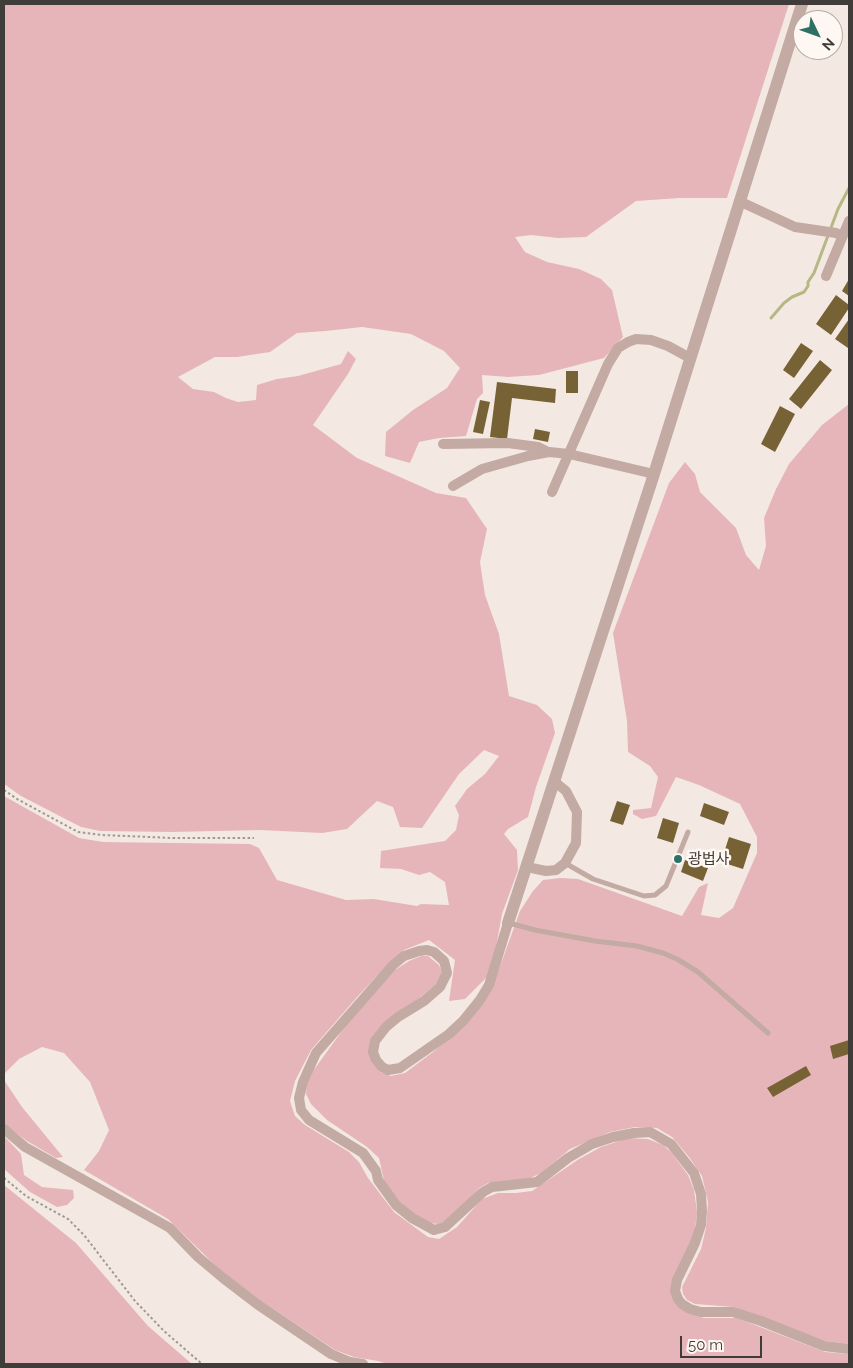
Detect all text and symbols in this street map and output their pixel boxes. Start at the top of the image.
north arrow [793,10,843,60]
text: N [819,35,838,54]
place label: 광법사 [688,850,729,868]
marker: 광법사 [672,853,684,865]
scale bar [683,1326,766,1358]
text: 50 m [688,1336,723,1354]

